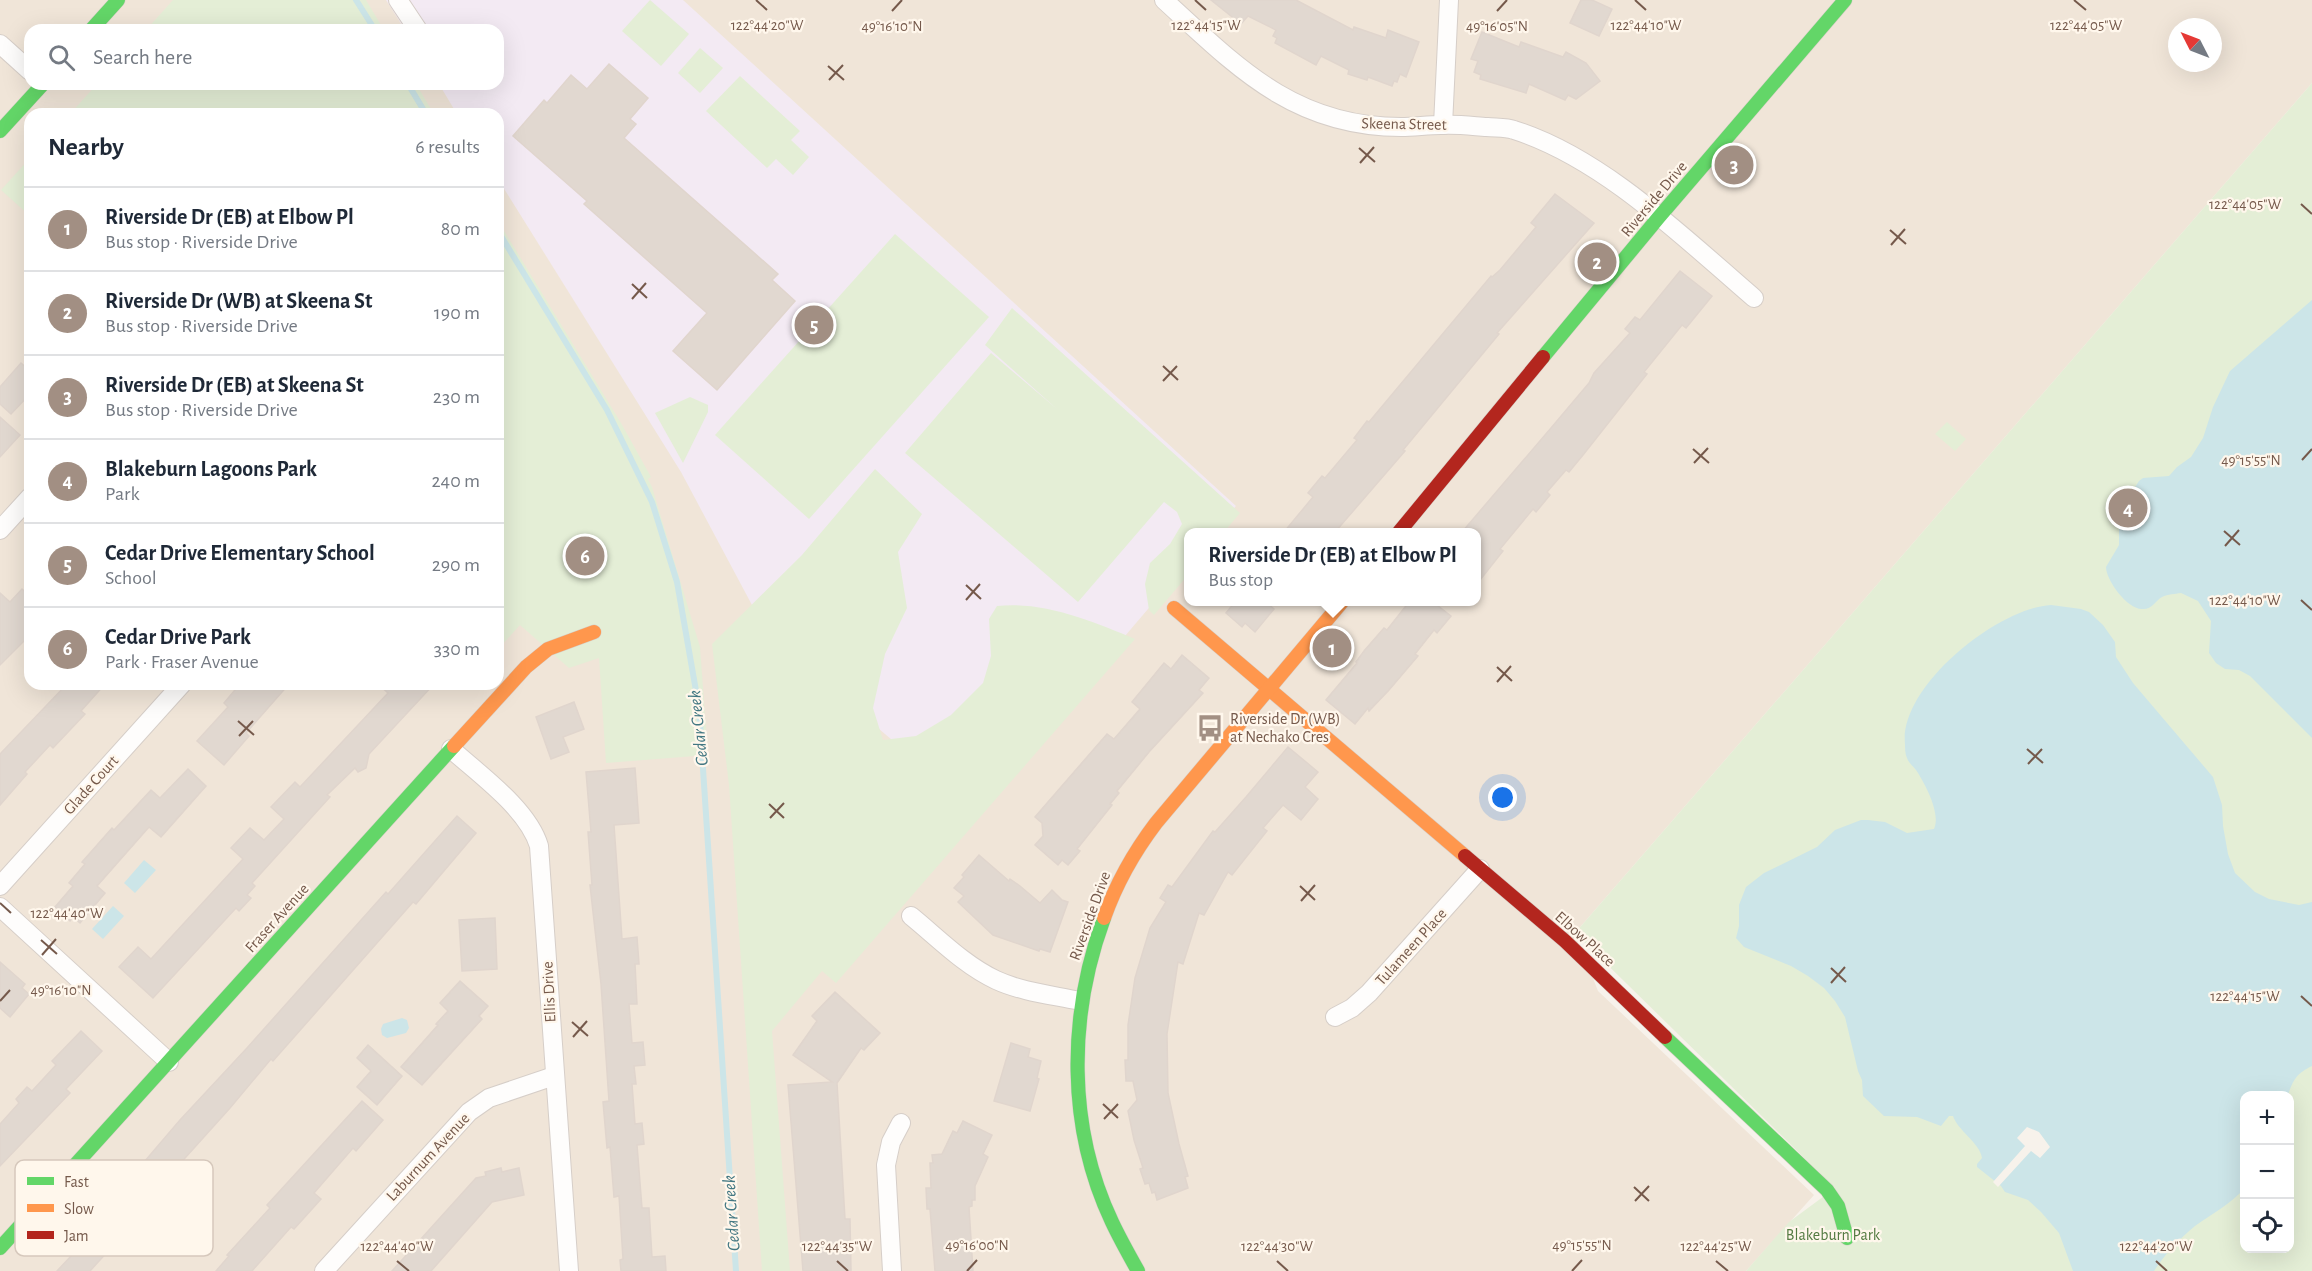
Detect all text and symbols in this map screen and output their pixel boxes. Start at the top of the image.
text: 122°44'20"W [731,18,804,33]
text: 122°44'15"W [1171,18,1241,33]
text: 122°44'10"W [1610,18,1682,33]
text: 122°44'05"W [2050,18,2123,33]
north arrow [2168,18,2222,72]
text: 49°16'10"N [862,19,922,34]
text: 49°16'05"N [1466,19,1528,34]
search box [24,24,504,90]
icon: search [45,41,78,74]
text: Search here [93,46,192,68]
street label: Skeena Street [1361,115,1447,133]
text: Nearby [48,134,124,160]
text: 6 results [415,137,480,157]
pin: 3 [1714,142,1754,188]
street label: Riverside Drive [1618,158,1690,240]
text: 122°44'05"W [2209,197,2282,212]
text: Riverside Dr (EB) at Elbow Pl [105,206,354,228]
text: 1 [64,219,71,239]
text: 80 m [441,219,480,239]
text: Bus stop · Riverside Drive [105,232,298,252]
pin: 2 [1578,240,1616,284]
text: Riverside Dr (WB) at Skeena St [105,290,372,312]
pin: 5 [794,302,834,348]
text: 2 [63,303,72,323]
text: 190 m [434,303,480,323]
text: Bus stop · Riverside Drive [105,316,298,336]
text: Riverside Dr (EB) at Skeena St [105,374,364,396]
text: 3 [63,387,72,407]
text: 230 m [433,387,480,407]
text: Bus stop · Riverside Drive [105,400,298,420]
text: 49°15'55"N [2221,453,2281,468]
text: Blakeburn Lagoons Park [105,458,317,480]
text: 4 [62,471,73,491]
text: 240 m [431,471,480,491]
text: Park [105,484,140,504]
pin: 4 [2108,486,2148,530]
popup [1184,528,1481,606]
pin: 6 [566,534,604,578]
text: Cedar Drive Elementary School [105,542,375,564]
text: Riverside Dr (EB) at Elbow Pl [1208,544,1457,566]
text: 5 [63,555,72,575]
text: 290 m [432,555,480,575]
text: School [105,568,157,588]
text: Bus stop [1208,570,1273,590]
text: 122°44'10"W [2209,593,2281,608]
text: Cedar Drive Park [105,626,251,648]
pin: 1 [1312,626,1352,670]
text: 6 [63,639,72,659]
text: 330 m [434,639,480,659]
text: Park · Fraser Avenue [105,652,259,672]
water label: Cedar Creek [686,689,712,767]
place label: Riverside Dr (WB) at Nechako Cres [1230,711,1340,745]
bus stop icon: Riverside Dr (WB) at Nechako Cres [1195,713,1225,743]
street label: Glade Court [61,752,121,818]
your location [1488,783,1517,812]
street label: Riverside Drive [1067,869,1113,963]
street label: Fraser Avenue [242,881,312,955]
street label: Tulameen Place [1372,905,1450,989]
text: 122°44'40"W [30,906,104,921]
street label: Elbow Place [1552,908,1618,970]
street label: Ellis Drive [539,961,559,1023]
text: 49°16'10"N [31,983,91,998]
text: 122°44'15"W [2210,989,2280,1004]
map controls [2240,1091,2294,1253]
button: + [2240,1091,2294,1145]
street label: Laburnum Avenue [383,1110,473,1204]
button: − [2240,1145,2294,1199]
legend [15,1160,213,1256]
text: Fast [64,1174,89,1190]
water label: Cedar Creek [720,1174,744,1252]
button: locate [2240,1199,2294,1253]
text: Slow [64,1201,94,1217]
park label: Blakeburn Park [1786,1227,1881,1243]
text: Jam [64,1228,89,1244]
text: 49°16'00"N [945,1238,1009,1253]
text: 49°15'55"N [1552,1238,1612,1253]
text: 122°44'40"W [360,1239,434,1254]
text: 122°44'35"W [802,1239,873,1254]
text: 122°44'30"W [1241,1239,1314,1254]
text: 122°44'25"W [1680,1239,1752,1254]
text: 122°44'20"W [2120,1239,2193,1254]

